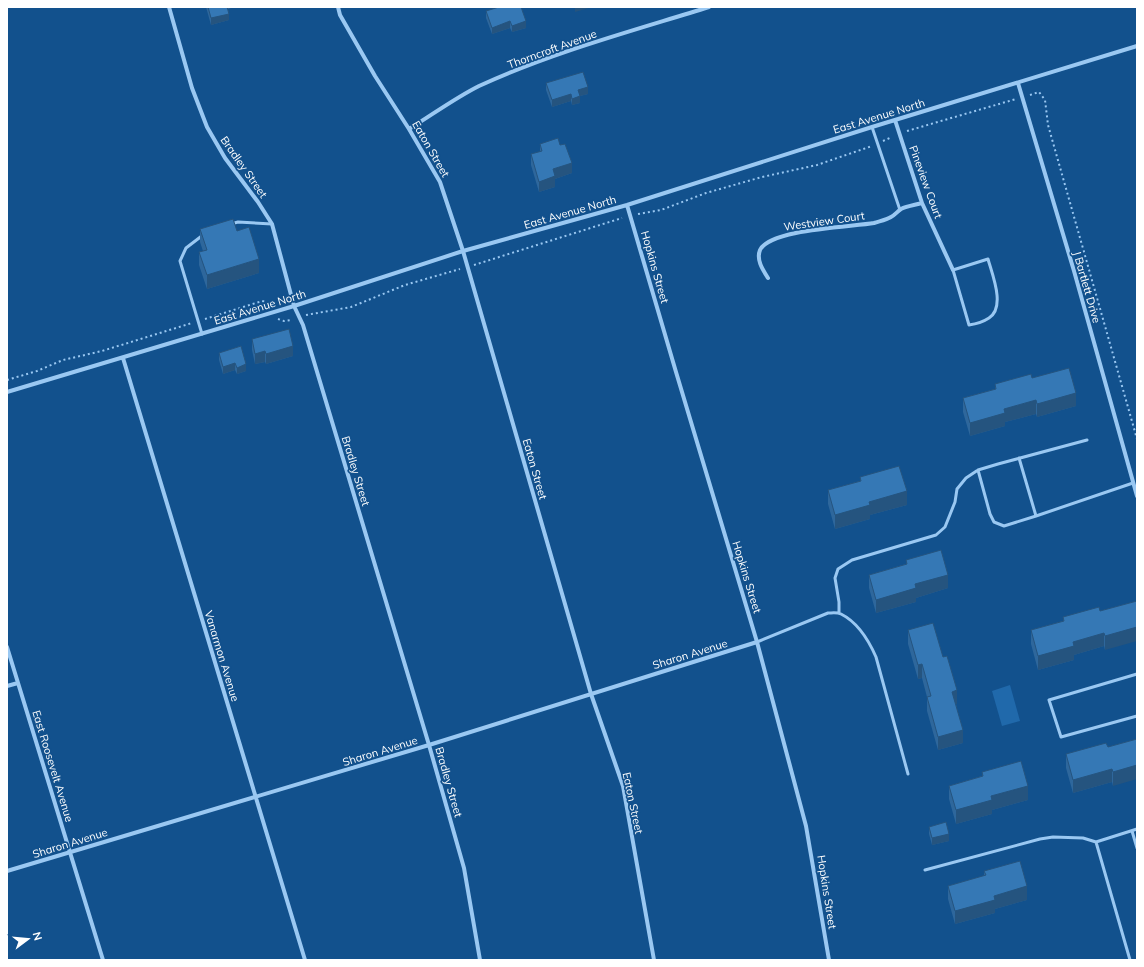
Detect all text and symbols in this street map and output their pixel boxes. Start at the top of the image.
street label: Thorncroft Avenue [505,26,599,72]
street label: East Avenue North [831,95,927,137]
street label: Eaton Street [409,118,453,180]
street label: Bradley Street [218,133,271,201]
street label: Pineview Court [906,144,946,221]
street label: East Avenue North [522,192,618,232]
street label: Westview Court [783,208,866,234]
street label: Hopkins Street [638,229,672,305]
street label: J Bartlett Drive [1070,249,1104,325]
street label: East Avenue North [212,286,308,328]
street label: Bradley Street [339,434,373,508]
street label: Eaton Street [520,437,550,501]
street label: Hopkins Street [729,539,765,615]
street label: Vanarmon Avenue [202,609,242,703]
street label: Sharon Avenue [651,636,729,672]
street label: East Roosevelt Avenue [29,709,77,823]
street label: Sharon Avenue [341,733,419,769]
street label: Bradley Street [432,745,466,819]
street label: Eaton Street [620,771,646,835]
street label: Sharon Avenue [31,825,109,861]
street label: Hopkins Street [814,854,840,930]
north arrow [8,919,48,959]
text: N [30,930,45,942]

